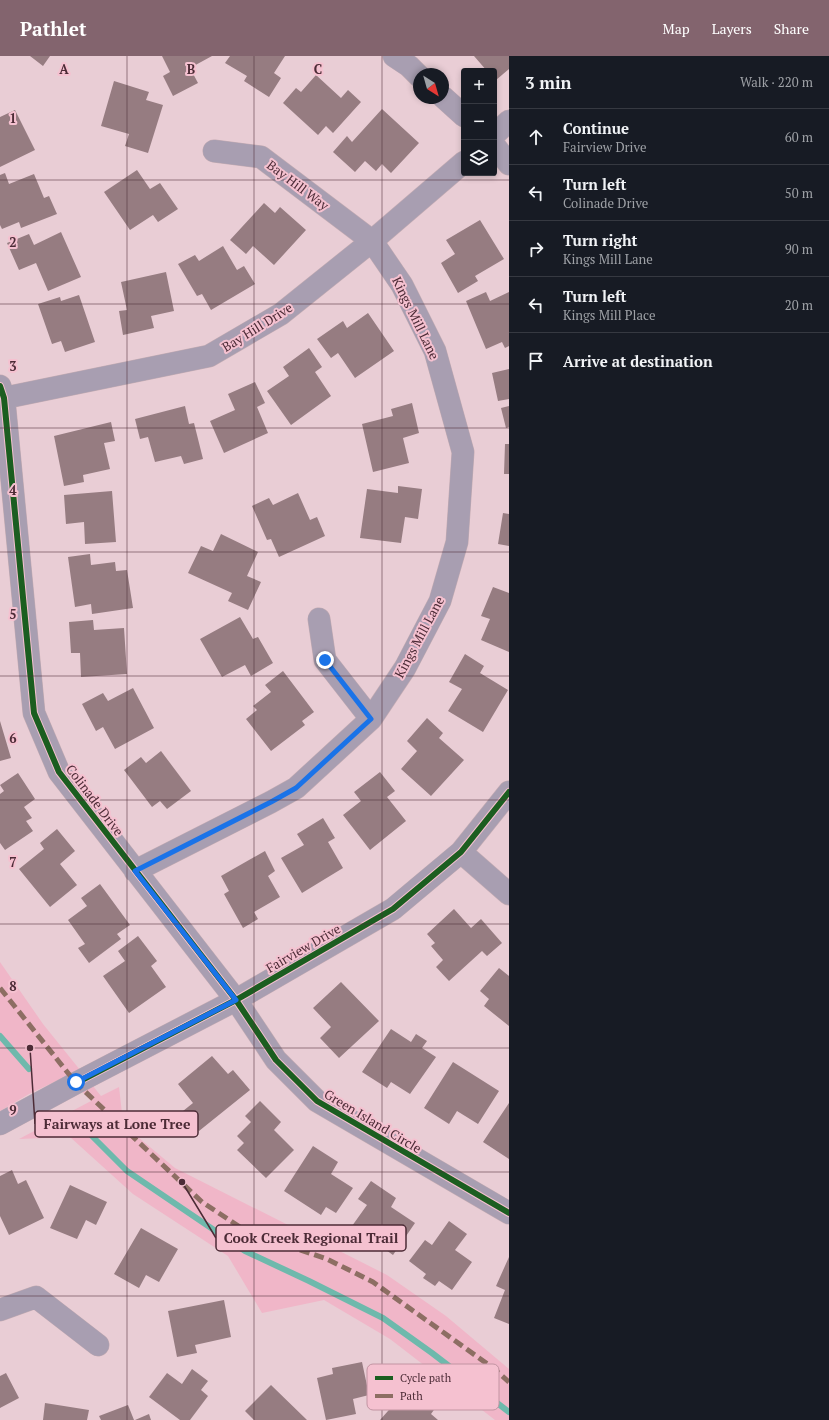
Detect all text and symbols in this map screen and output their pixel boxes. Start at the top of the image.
text: Pathlet [20,16,86,41]
text: Map [663,19,690,38]
text: Layers [712,19,752,38]
text: Share [774,19,809,38]
text: A [59,60,69,78]
text: B [187,60,195,78]
text: C [314,60,322,78]
north arrow [413,68,449,104]
map controls [461,68,497,176]
button: + [461,68,497,104]
text: 3 min [525,71,572,94]
text: Walk · 220 m [740,73,813,91]
button: − [461,104,497,140]
text: 1 [9,109,17,127]
text: Continue [563,118,629,138]
icon: ahead [525,126,547,148]
text: 60 m [785,128,813,146]
text: Fairview Drive [563,138,646,156]
button: layers [461,140,497,176]
street label: Bay Hill Way [263,156,333,214]
text: Turn left [563,174,627,194]
icon: left [525,182,547,204]
text: 50 m [785,184,813,202]
text: Colinade Drive [563,194,648,212]
text: Turn right [563,230,638,250]
text: 2 [9,233,17,251]
icon: right [525,238,547,260]
text: 90 m [785,240,813,258]
text: Kings Mill Lane [563,250,653,268]
street label: Kings Mill Lane [388,274,444,362]
text: Turn left [563,286,627,306]
icon: left [525,294,547,316]
text: 20 m [785,296,813,314]
street label: Bay Hill Drive [218,298,296,356]
text: Kings Mill Place [563,306,655,324]
icon: arrive [525,350,547,372]
text: Arrive at destination [563,351,713,371]
text: 3 [9,357,17,375]
text: 4 [9,481,17,499]
street label: Kings Mill Lane [390,593,448,681]
text: 5 [9,605,17,623]
route end [316,651,334,669]
text: 6 [9,729,17,747]
street label: Colinade Drive [62,761,128,839]
text: 7 [9,853,17,871]
street label: Fairview Drive [262,919,344,977]
text: 8 [9,977,17,995]
route start [67,1073,85,1091]
street label: Green Island Circle [321,1085,425,1157]
text: 9 [9,1101,17,1119]
callout: Fairways at Lone Tree [35,1111,198,1137]
text: Fairways at Lone Tree [44,1114,191,1133]
callout: Cook Creek Regional Trail [216,1225,406,1251]
text: Cook Creek Regional Trail [224,1228,399,1247]
legend [367,1364,499,1410]
text: Cycle path [400,1371,452,1385]
text: Path [400,1389,423,1403]

